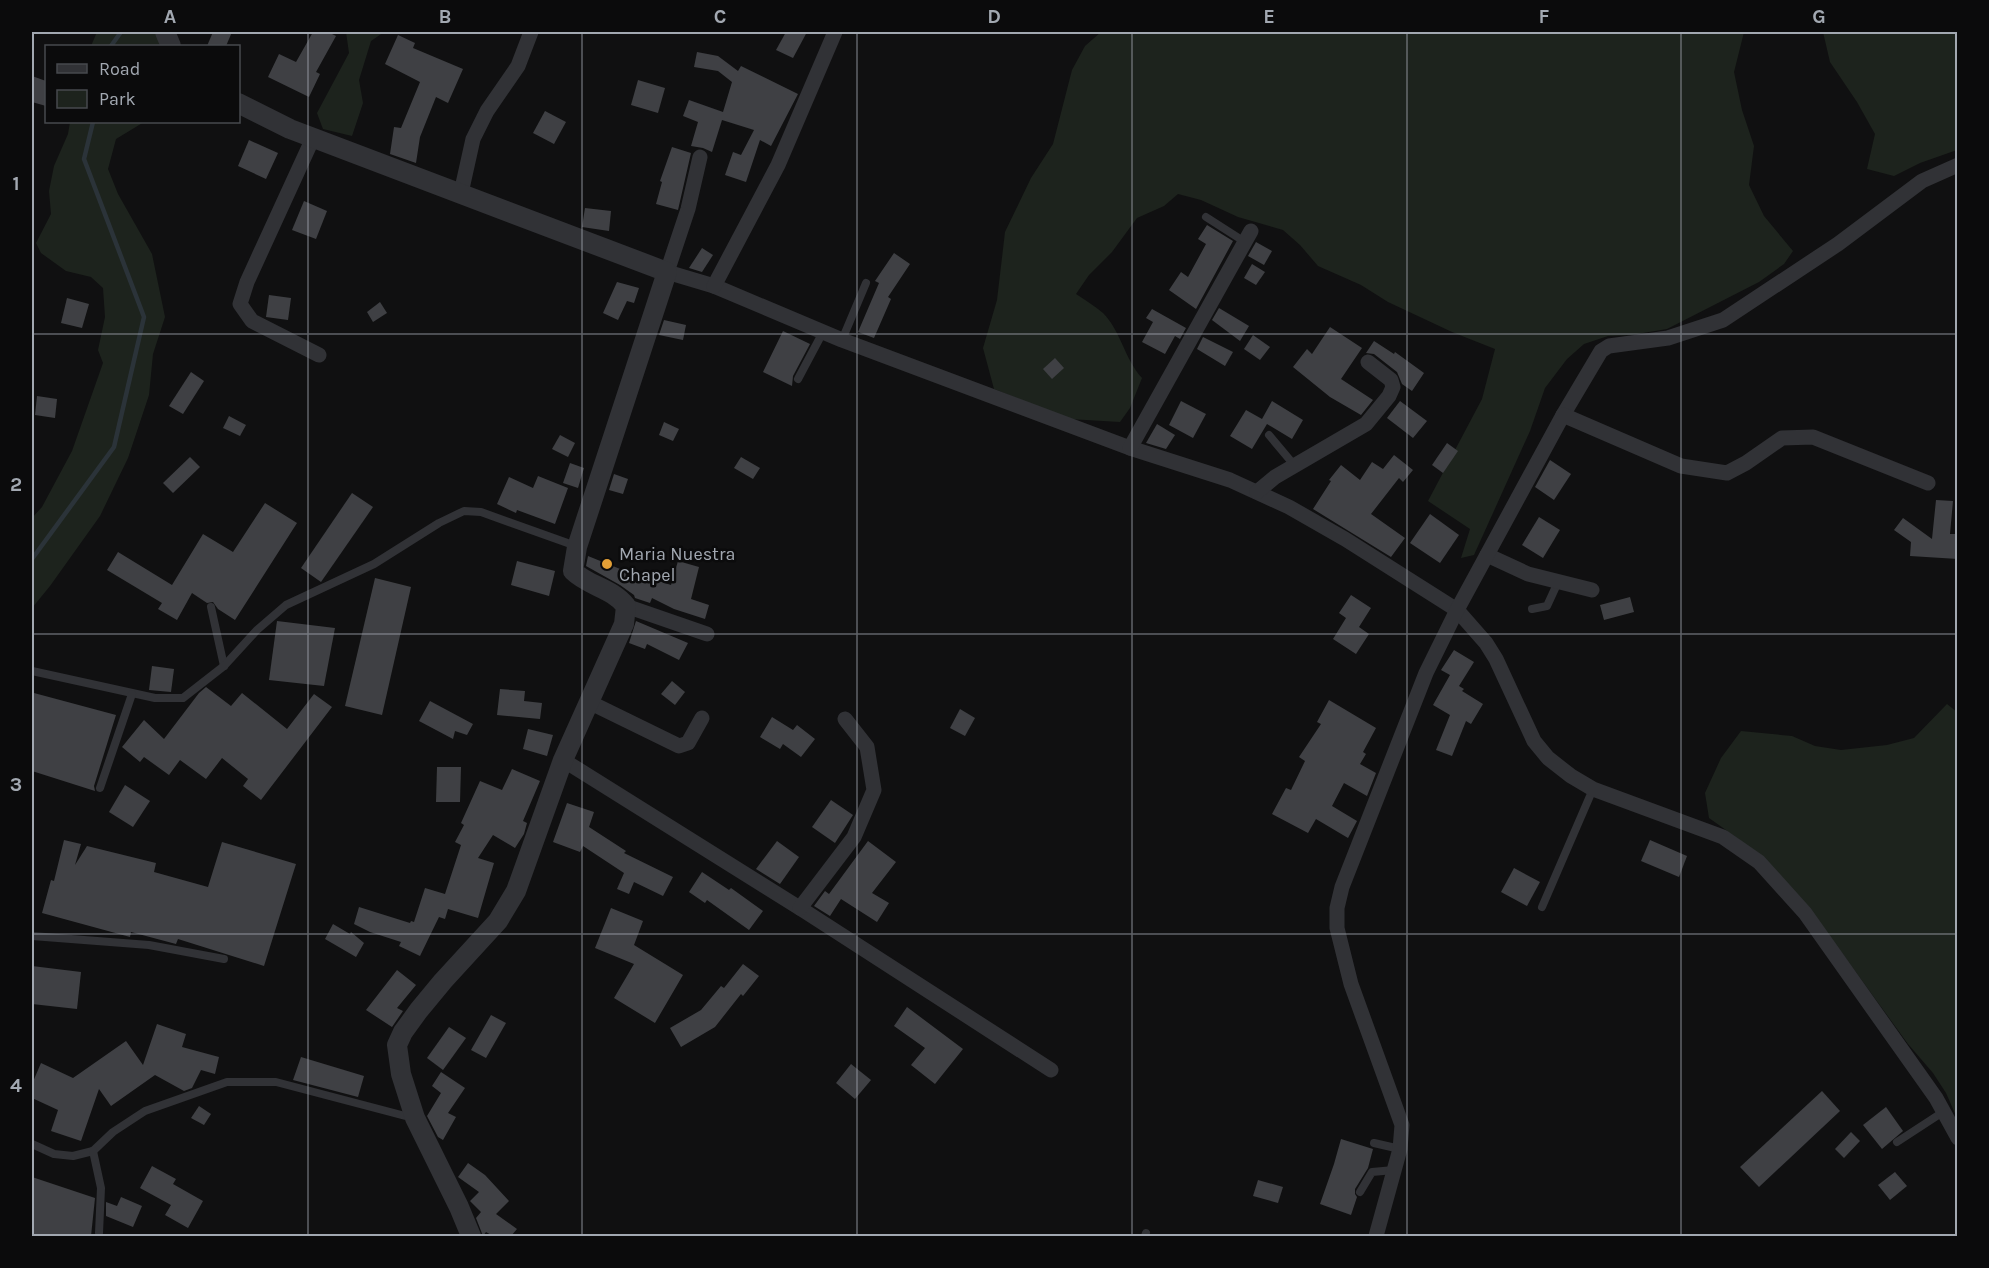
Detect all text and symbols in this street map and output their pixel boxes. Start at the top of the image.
text: A [164,5,177,28]
text: B [439,5,451,28]
text: C [714,5,726,28]
text: D [987,5,1001,28]
text: E [1263,5,1275,28]
text: F [1539,5,1550,28]
text: G [1812,5,1826,28]
legend [45,45,240,123]
text: Road [99,58,140,80]
text: Park [99,88,136,110]
text: 1 [12,172,20,195]
text: 2 [10,473,22,496]
place label: Maria Nuestra Chapel [619,543,735,586]
marker: Maria Nuestra Chapel [600,557,614,571]
text: 3 [10,773,22,796]
text: 4 [10,1074,22,1097]

